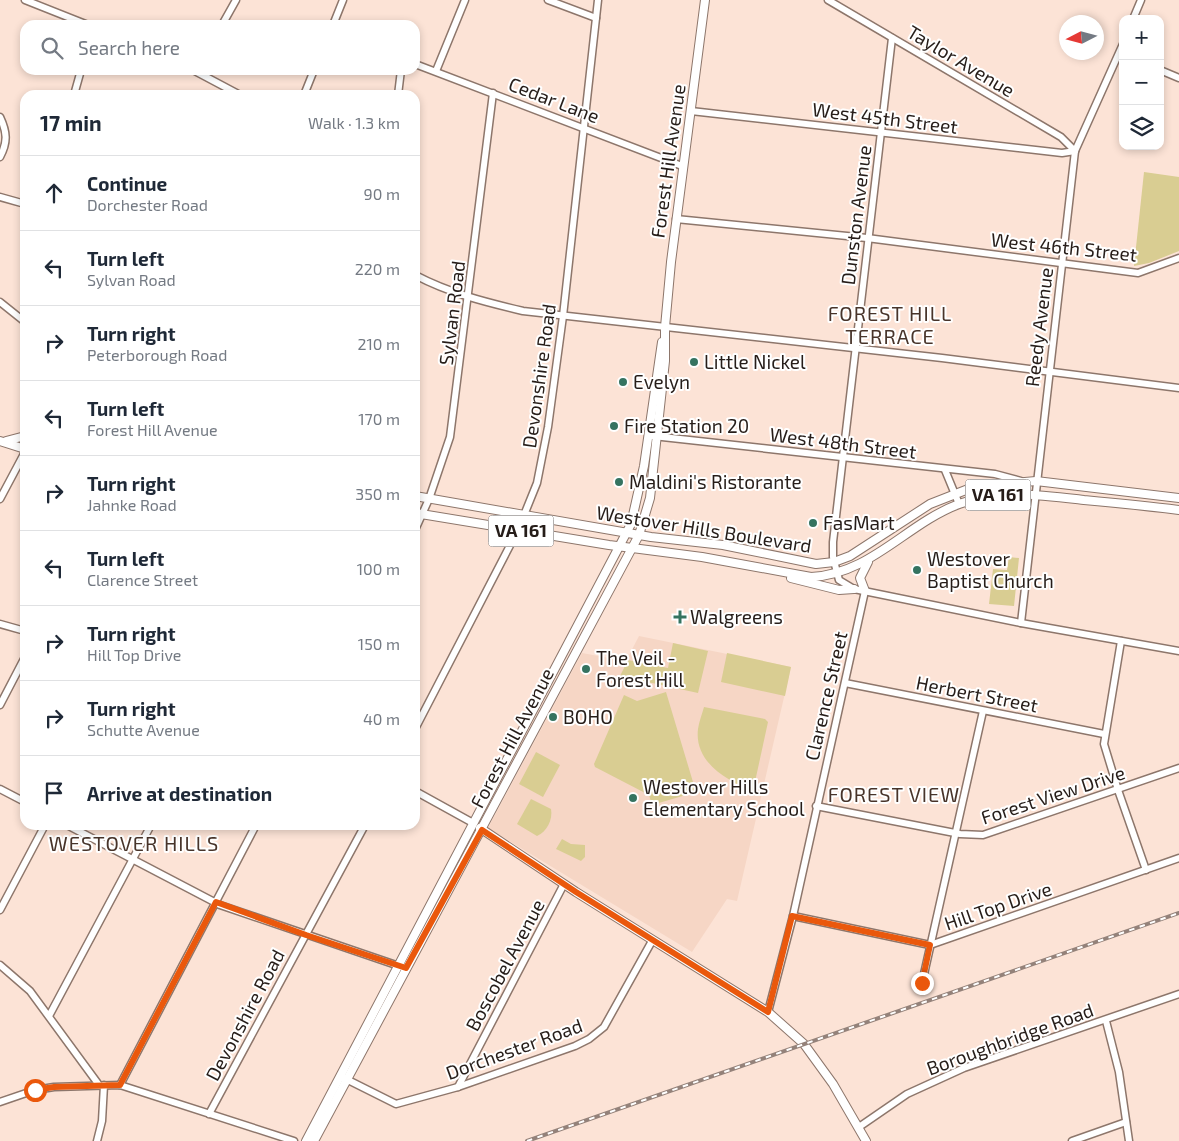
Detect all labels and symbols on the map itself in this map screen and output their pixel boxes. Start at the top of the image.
north arrow [1059,15,1104,60]
street label: Taylor Avenue [904,20,1019,102]
street label: Cedar Lane [506,72,603,127]
street label: Forest Hill Avenue [645,83,690,239]
street label: West 45th Street [811,97,959,138]
street label: Dunston Avenue [836,144,875,286]
street label: West 46th Street [990,227,1138,266]
street label: Sylvan Road [434,259,469,367]
street label: Reedy Avenue [1020,266,1057,388]
district label: FOREST HILL TERRACE [828,301,952,348]
street label: Devonshire Road [517,302,560,450]
place label: Little Nickel [704,350,806,373]
marker: Little Nickel [688,356,700,368]
place label: Evelyn [633,370,690,393]
marker: Evelyn [617,376,629,388]
place label: Fire Station 20 [624,414,749,437]
marker: Fire Station 20 [608,420,620,432]
street label: West 48th Street [768,422,918,463]
place label: Maldini's Ristorante [629,470,802,493]
marker: Maldini's Ristorante [613,476,625,488]
road number: VA 161 [966,480,1030,510]
street label: Westover Hills Boulevard [595,500,813,557]
place label: FasMart [823,511,895,534]
road number: VA 161 [488,516,554,546]
marker: FasMart [807,517,819,529]
place label: Westover Baptist Church [927,547,1054,592]
marker: Westover Baptist Church [911,564,923,576]
place label: Walgreens [690,605,783,628]
marker: Walgreens [674,611,686,623]
street label: Clarence Street [799,629,852,763]
place label: The Veil - Forest Hill [596,646,684,691]
marker: The Veil - Forest Hill [580,663,592,675]
street label: Forest Hill Avenue [465,664,558,812]
street label: Herbert Street [914,670,1040,717]
place label: BOHO [563,705,613,728]
marker: BOHO [547,711,559,723]
street label: Forest View Drive [978,760,1128,829]
place label: Westover Hills Elementary School [643,775,805,820]
district label: FOREST VIEW [828,782,960,806]
marker: Westover Hills Elementary School [627,792,639,804]
district label: WESTOVER HILLS [49,831,219,855]
street label: Hill Top Drive [941,876,1055,935]
street label: Boscobel Avenue [460,895,549,1035]
street label: Devonshire Road [200,945,289,1084]
route end [911,972,934,995]
street label: Boroughbridge Road [923,998,1096,1079]
street label: Dorchester Road [442,1013,585,1084]
route start [24,1079,47,1102]

